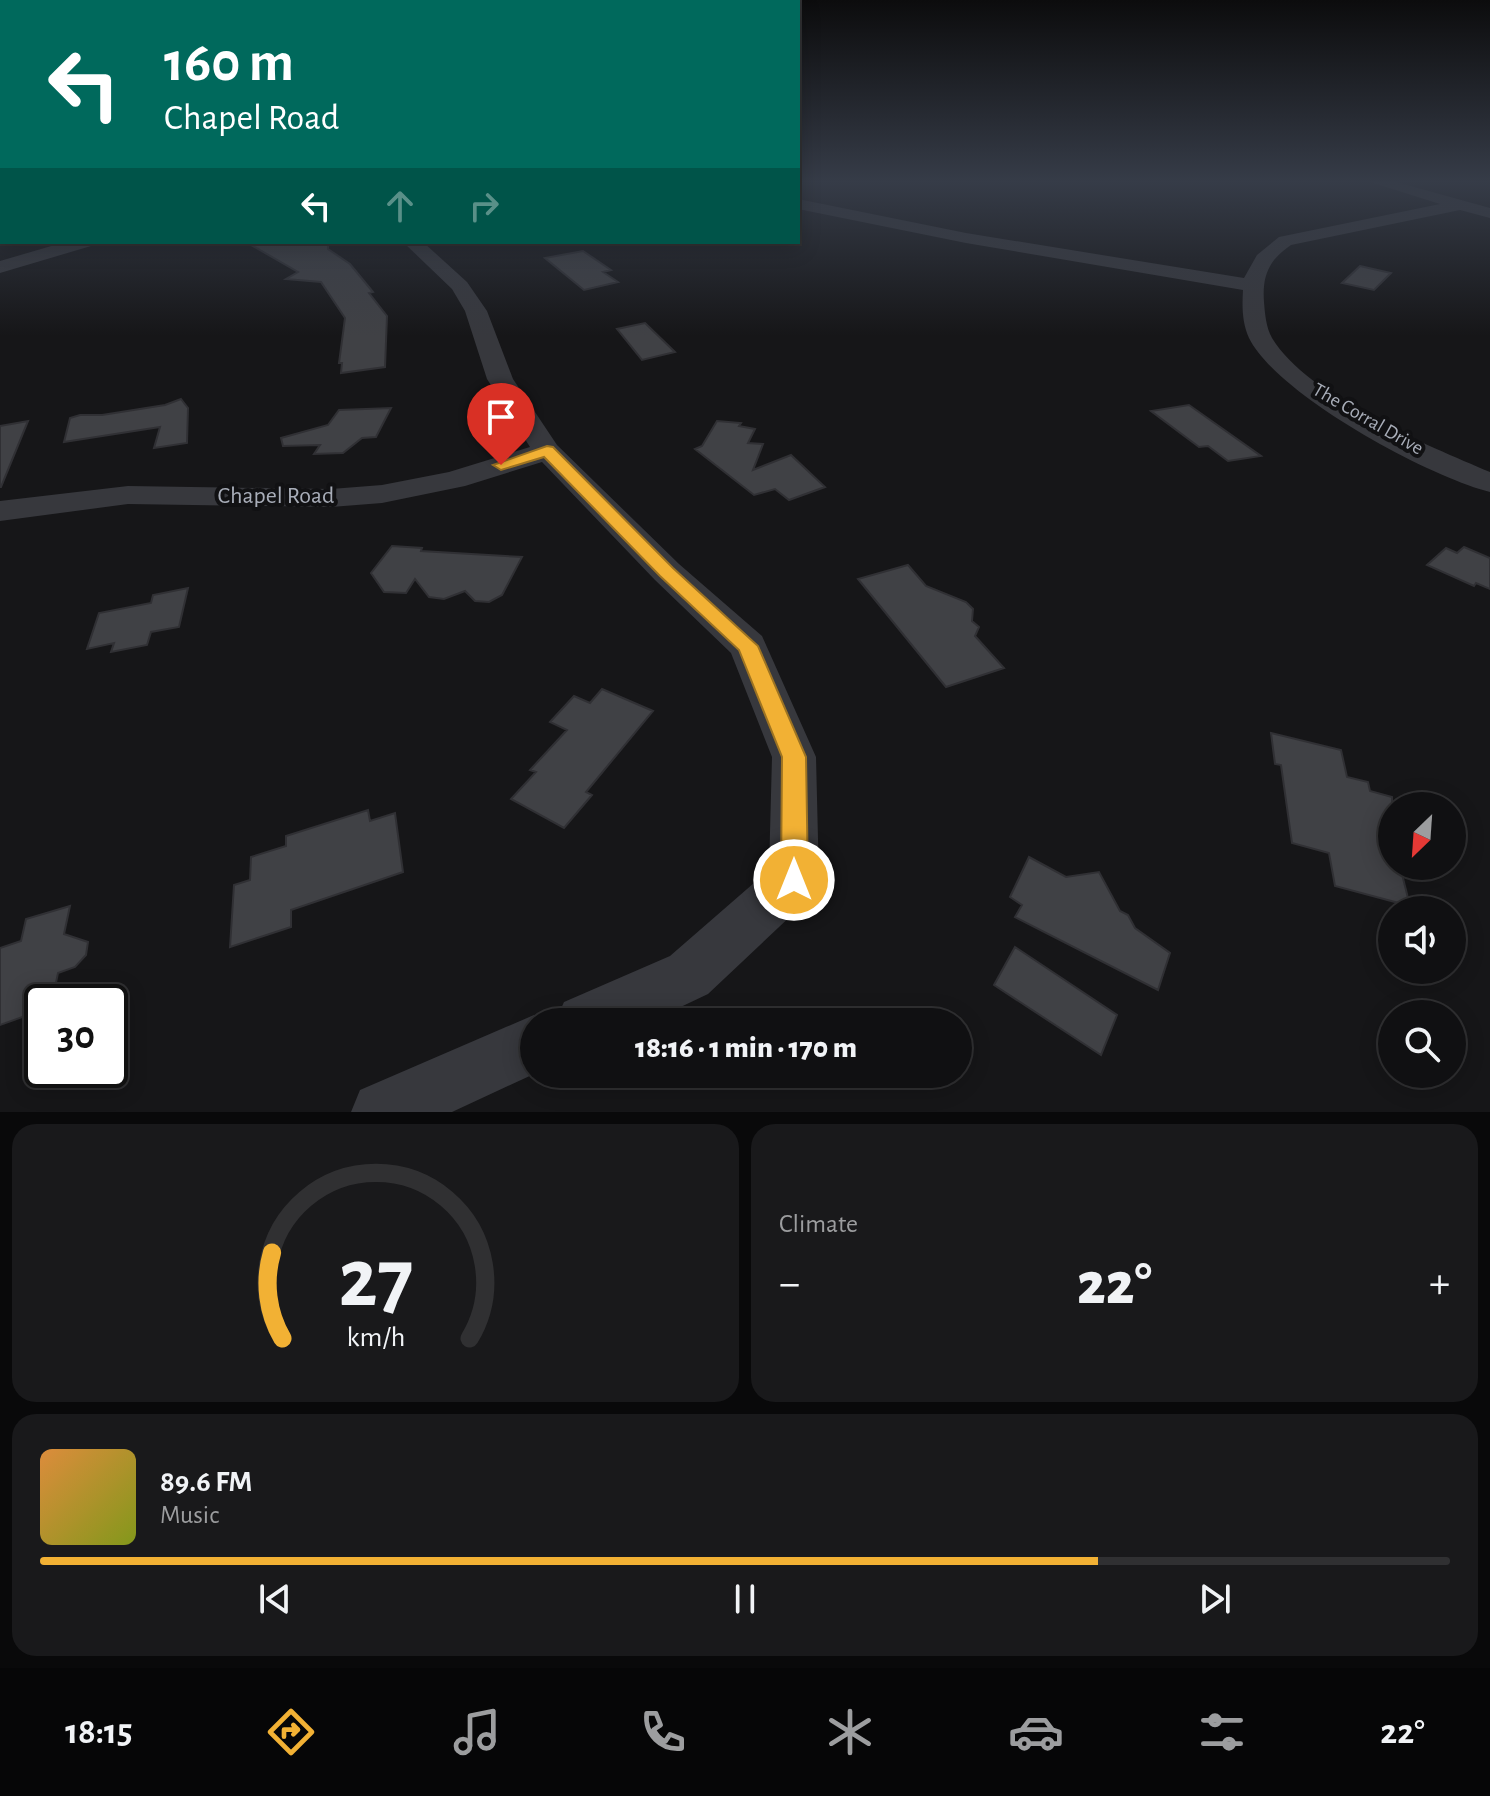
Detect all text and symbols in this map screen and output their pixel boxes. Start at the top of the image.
icon: left [32,32,136,136]
text: 160 m [164,35,294,91]
text: Chapel Road [164,100,339,136]
icon: left [294,184,338,228]
icon: ahead [378,184,422,228]
icon: right [462,184,506,228]
street label: The Corral Drive [1309,379,1427,459]
pin [467,383,535,465]
icon: arrive [479,395,523,439]
street label: Chapel Road [218,484,334,508]
north arrow [1378,792,1466,880]
map controls [1378,792,1466,1088]
position arrow [752,838,836,922]
button: sound [1378,896,1466,984]
speed limit sign: 30 [24,984,128,1088]
button: search [1378,1000,1466,1088]
text: 18:16 · 1 min · 170 m [635,1033,857,1063]
text: Climate [779,1211,858,1237]
text: 27 [338,1238,413,1322]
text: 22° [1077,1255,1152,1315]
text: − [779,1262,800,1306]
text: + [1429,1262,1450,1306]
text: km/h [346,1323,405,1352]
text: 89.6 FM [160,1467,252,1497]
text: Music [160,1502,219,1528]
icon: previous [253,1577,297,1621]
icon: pause [723,1577,767,1621]
icon: next [1193,1577,1237,1621]
icon: directions [263,1704,319,1760]
icon: music [449,1704,505,1760]
icon: phone [635,1704,691,1760]
icon: climate [822,1704,878,1760]
icon: car [1008,1704,1064,1760]
icon: filters [1194,1704,1250,1760]
text: 18:15 [65,1714,133,1750]
text: 22° [1380,1714,1425,1750]

